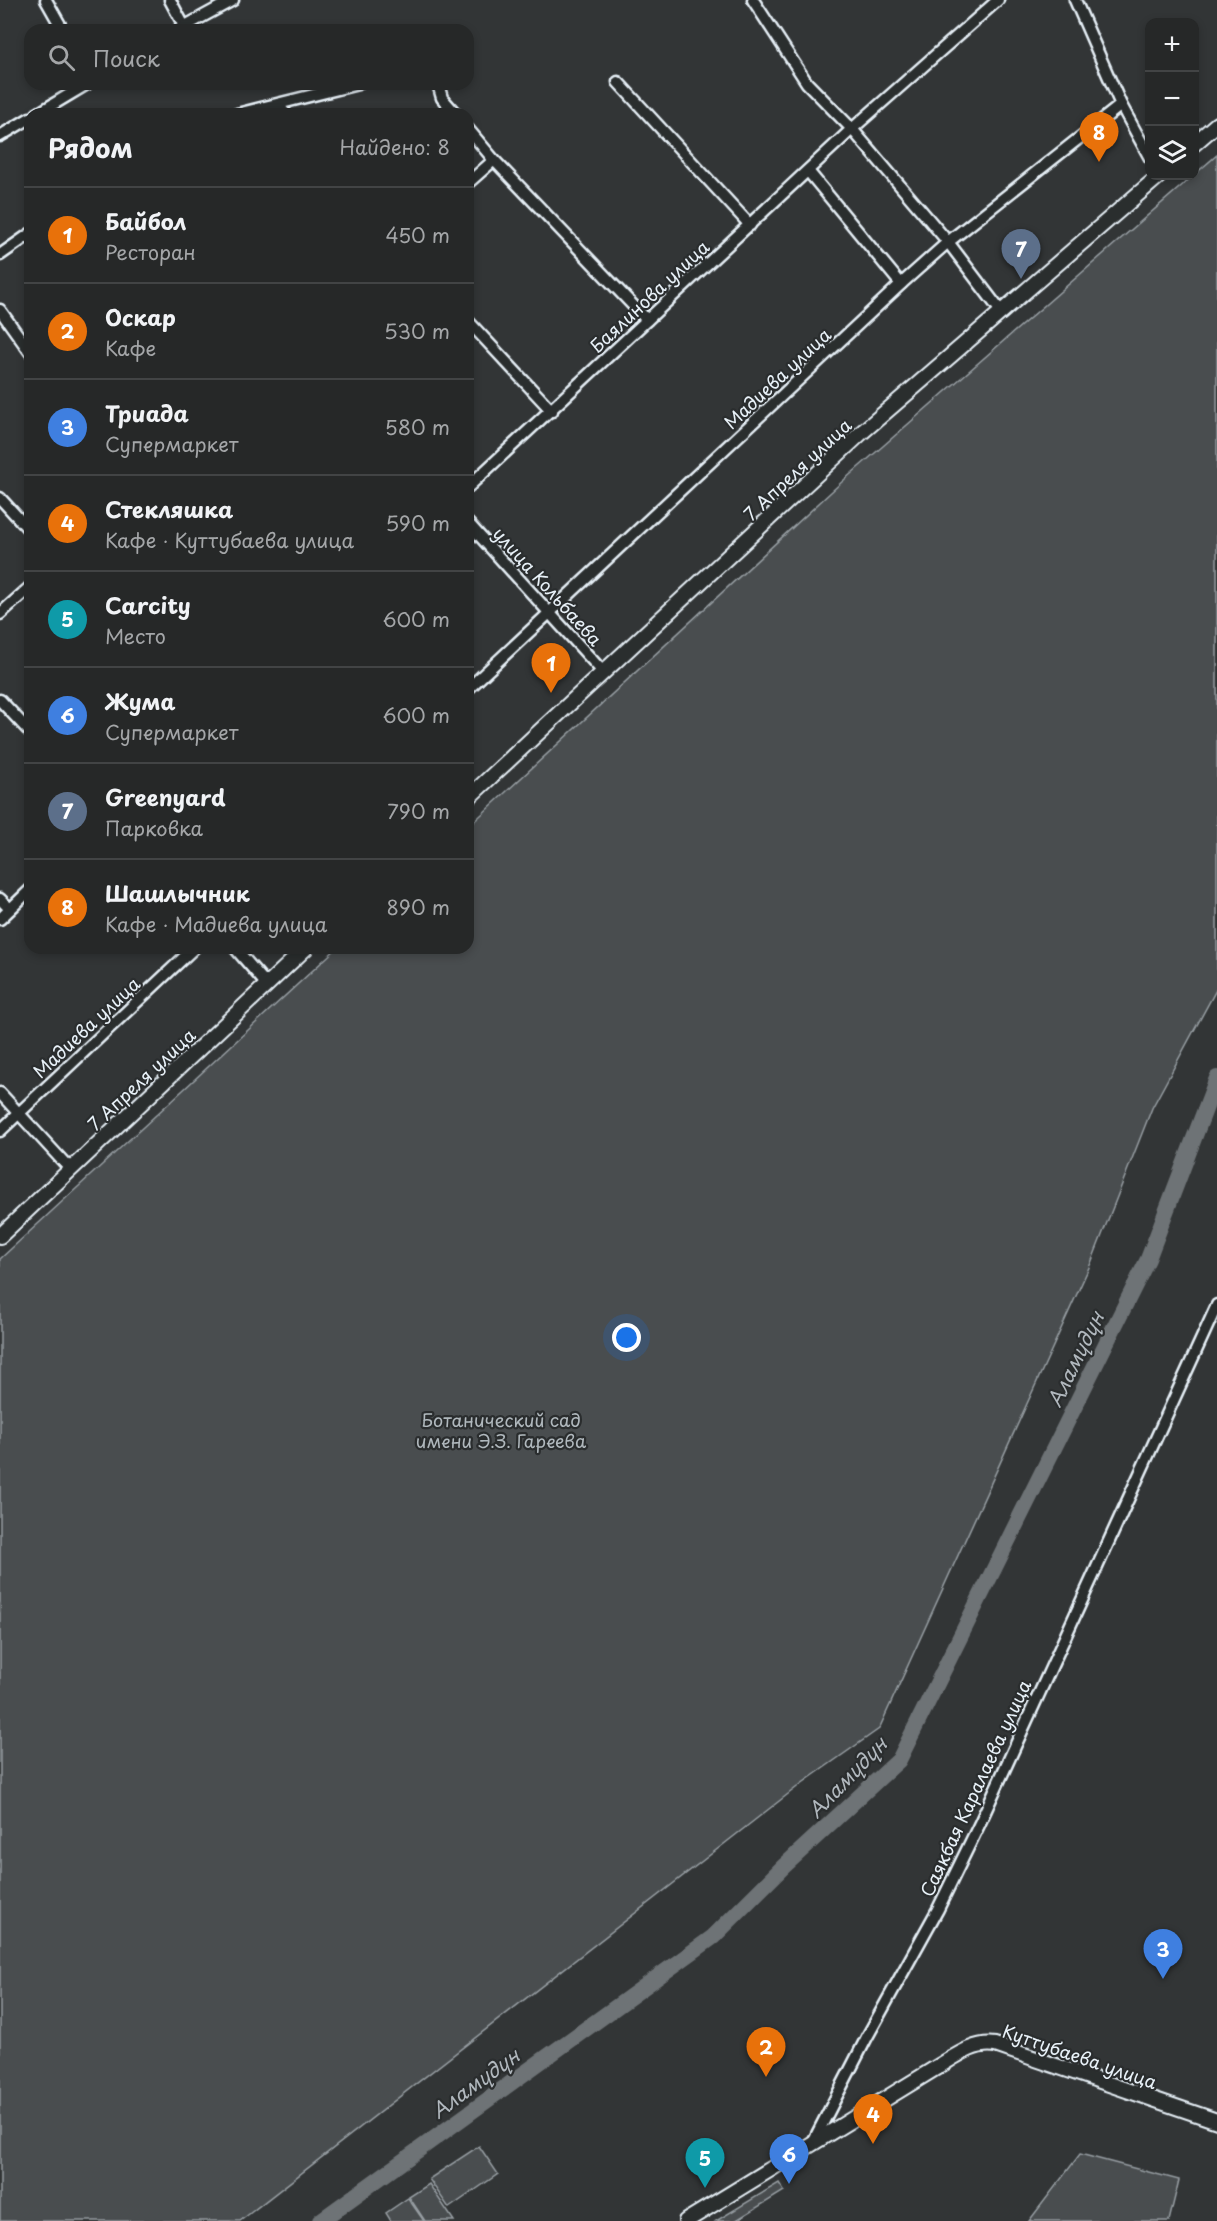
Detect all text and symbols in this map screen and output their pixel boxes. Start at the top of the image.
map controls [1145,18,1199,180]
button: + [1145,18,1199,72]
search box [24,24,474,90]
icon: search [45,41,78,74]
text: Поиск [93,41,160,74]
button: − [1145,72,1199,126]
pin: 8 [1080,112,1118,162]
button: layers [1145,126,1199,180]
text: Рядом [48,128,133,167]
text: Найдено: 8 [340,132,450,162]
text: Байбол [105,204,186,237]
text: 1 [63,220,72,250]
text: 450 m [385,220,450,250]
pin: 7 [1002,230,1040,279]
street label: Баялинова улица [583,233,715,359]
text: Ресторан [105,237,196,267]
text: Оскар [105,300,176,333]
text: 2 [60,316,75,346]
text: 530 m [384,316,450,346]
street label: Мадиева улица [717,321,837,435]
text: Кафе [105,333,156,363]
text: Триада [105,396,189,429]
street label: 7 Апреля улица [737,411,858,526]
text: 3 [61,412,74,442]
text: 580 m [385,412,450,442]
text: Супермаркет [105,429,238,459]
text: Стекляшка [105,492,233,525]
text: 4 [61,508,74,538]
text: 590 m [386,508,450,538]
street label: улица Кольбаева [487,520,609,652]
text: Кафе · Куттубаева улица [105,525,354,555]
text: Carcity [105,588,191,621]
text: 5 [61,604,74,634]
text: 600 m [382,604,450,634]
text: Место [105,621,166,651]
pin: 1 [532,644,570,693]
text: Жума [105,684,175,717]
text: 6 [60,700,75,730]
text: 600 m [382,700,450,730]
text: Супермаркет [105,717,238,747]
text: Greenyard [105,780,226,813]
text: 7 [62,796,73,826]
text: 790 m [387,796,450,826]
text: Парковка [105,813,203,843]
text: Шашлычник [105,876,250,909]
text: 8 [61,892,74,922]
text: 890 m [387,892,450,922]
text: Кафе · Мадиева улица [105,909,327,939]
street label: Мадиева улица [26,970,146,1084]
street label: 7 Апреля улица [81,1021,202,1136]
water label: Аламүдүн [1039,1305,1112,1412]
your location [612,1323,641,1352]
park label: Ботанический сад имени Э.З. Гареева [416,1406,587,1454]
street label: Саякбая Каралаева улица [913,1675,1037,1901]
water label: Аламүдүн [801,1729,895,1824]
pin: 3 [1144,1930,1182,1979]
street label: Куттубаева улица [999,2017,1162,2095]
pin: 2 [746,2028,786,2077]
water label: Аламүдүн [425,2040,527,2125]
pin: 4 [854,2094,892,2144]
pin: 6 [770,2134,808,2184]
pin: 5 [686,2138,724,2188]

